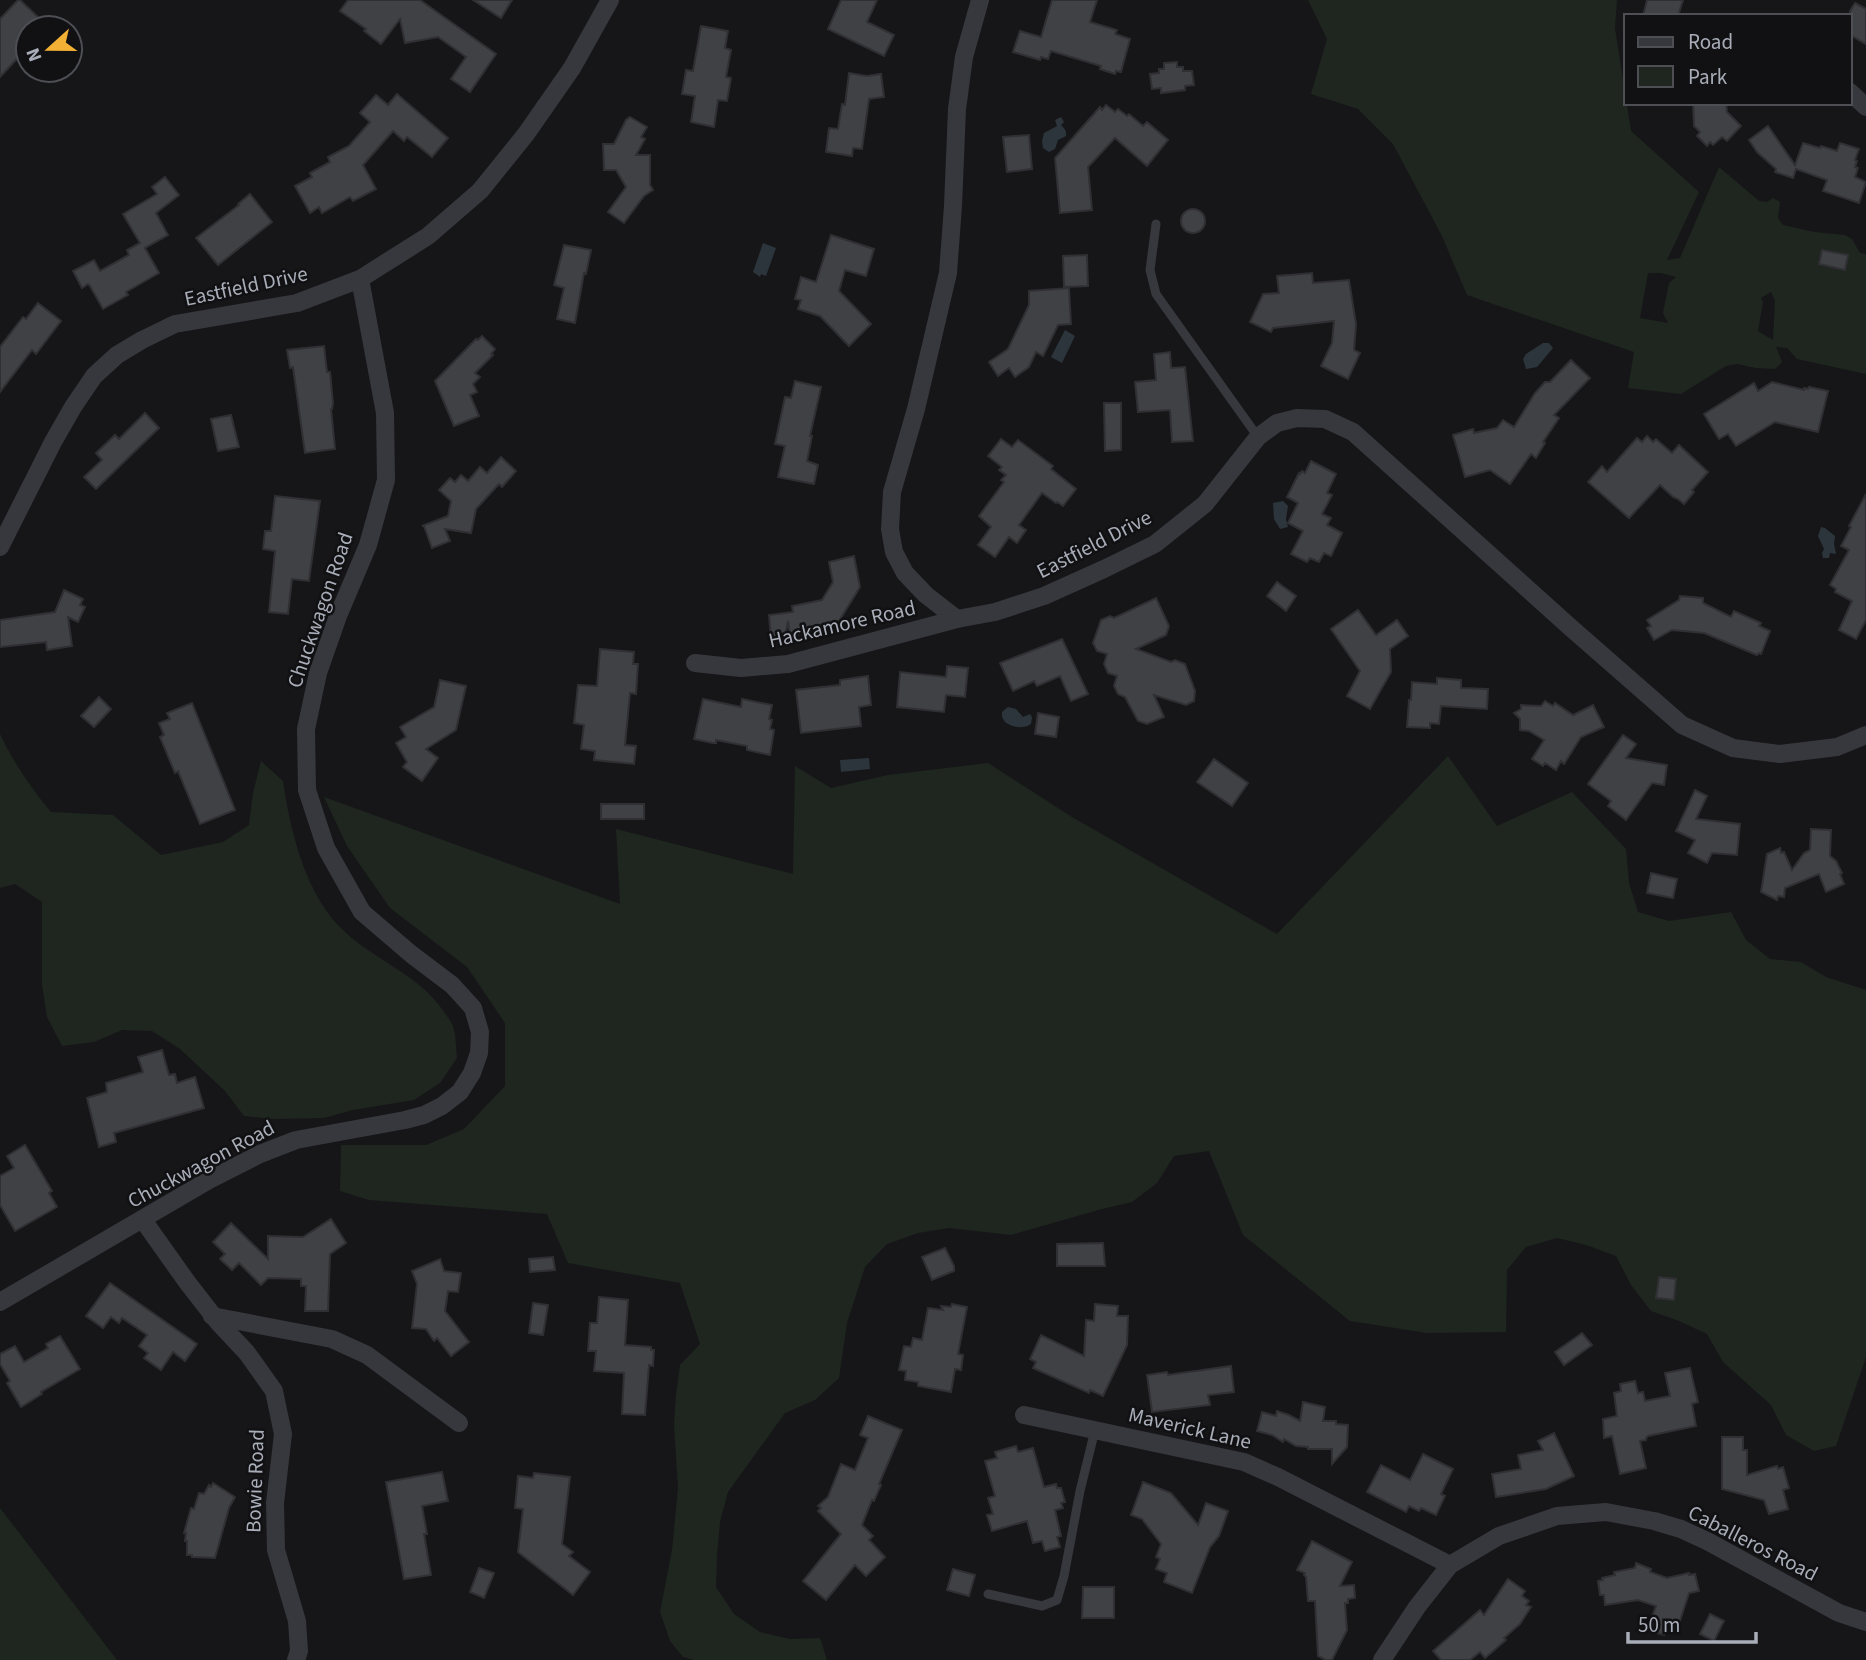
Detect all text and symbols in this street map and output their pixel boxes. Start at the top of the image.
north arrow [14,14,84,84]
legend [1624,14,1852,105]
text: Road [1688,27,1733,57]
text: N [20,44,49,65]
text: Park [1688,62,1728,92]
street label: Eastfield Drive [182,258,310,314]
street label: Eastfield Drive [1031,502,1157,586]
street label: Chuckwagon Road [279,528,361,692]
street label: Hackamore Road [765,592,919,656]
street label: Chuckwagon Road [122,1113,280,1215]
street label: Maverick Lane [1126,1399,1254,1457]
street label: Bowie Road [238,1429,272,1533]
street label: Caballeros Road [1683,1497,1823,1589]
scale bar [1628,1600,1756,1644]
text: 50 m [1638,1610,1680,1640]

